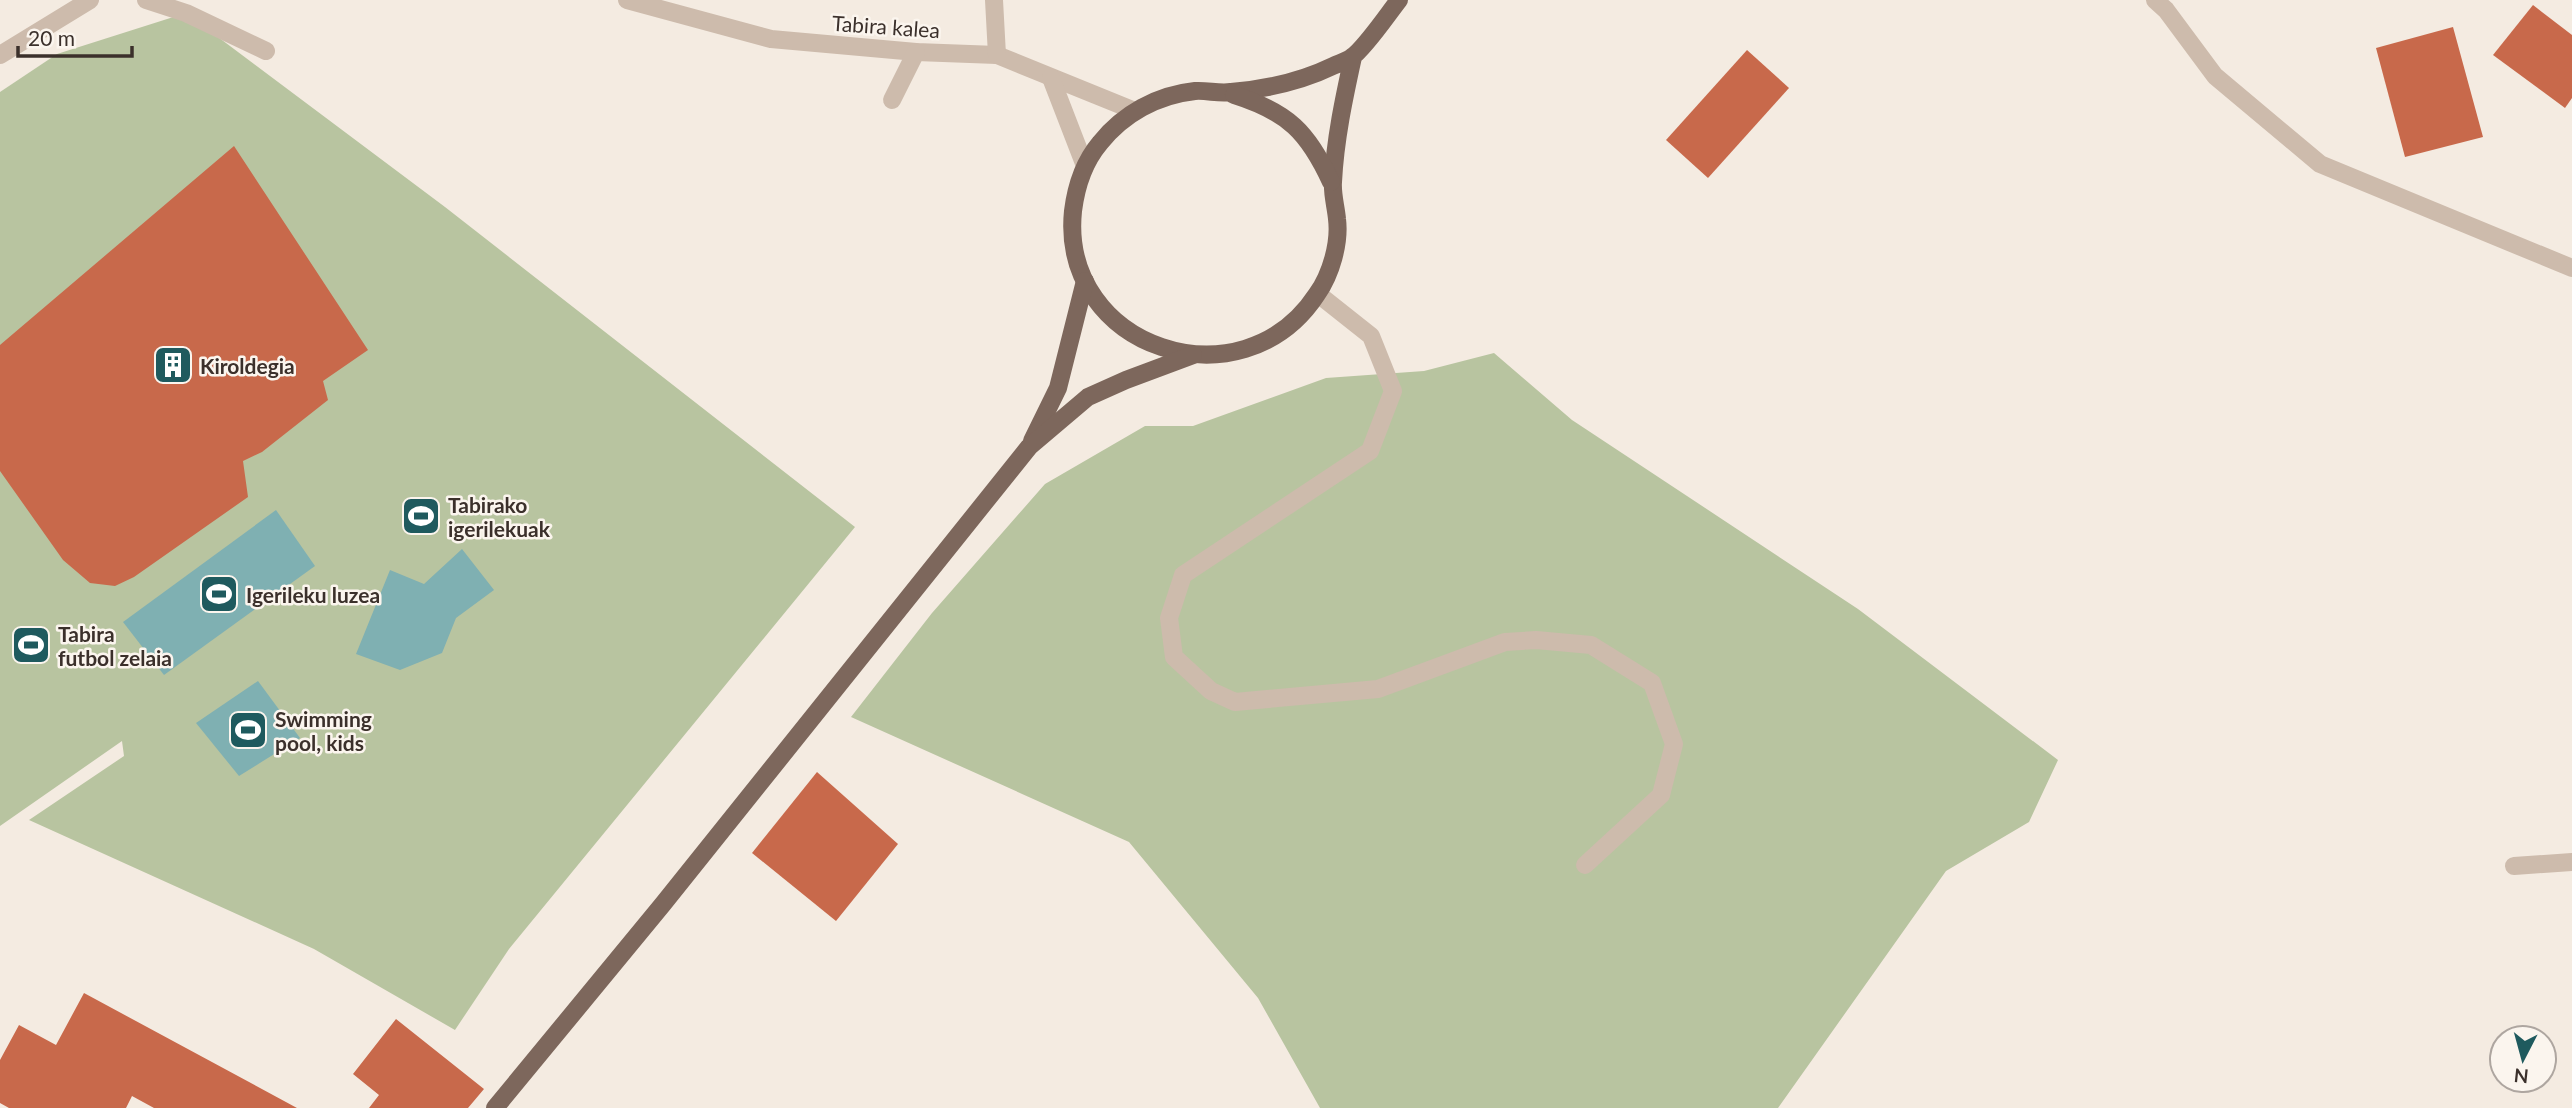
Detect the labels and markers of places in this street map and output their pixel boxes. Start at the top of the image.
building icon: Kiroldegia [152,344,194,386]
place label: Kiroldegia [200,353,295,378]
place label: Tabirako igerilekuak [448,492,551,541]
sports icon: Tabirako igerilekuak [400,495,442,537]
sports icon: Igerileku luzea [198,573,240,615]
place label: Igerileku luzea [246,582,380,607]
place label: Tabira futbol zelaia [58,621,172,670]
sports icon: Tabira futbol zelaia [10,624,52,666]
place label: Swimming pool, kids [275,706,372,755]
sports icon: Swimming pool, kids [227,709,269,751]

